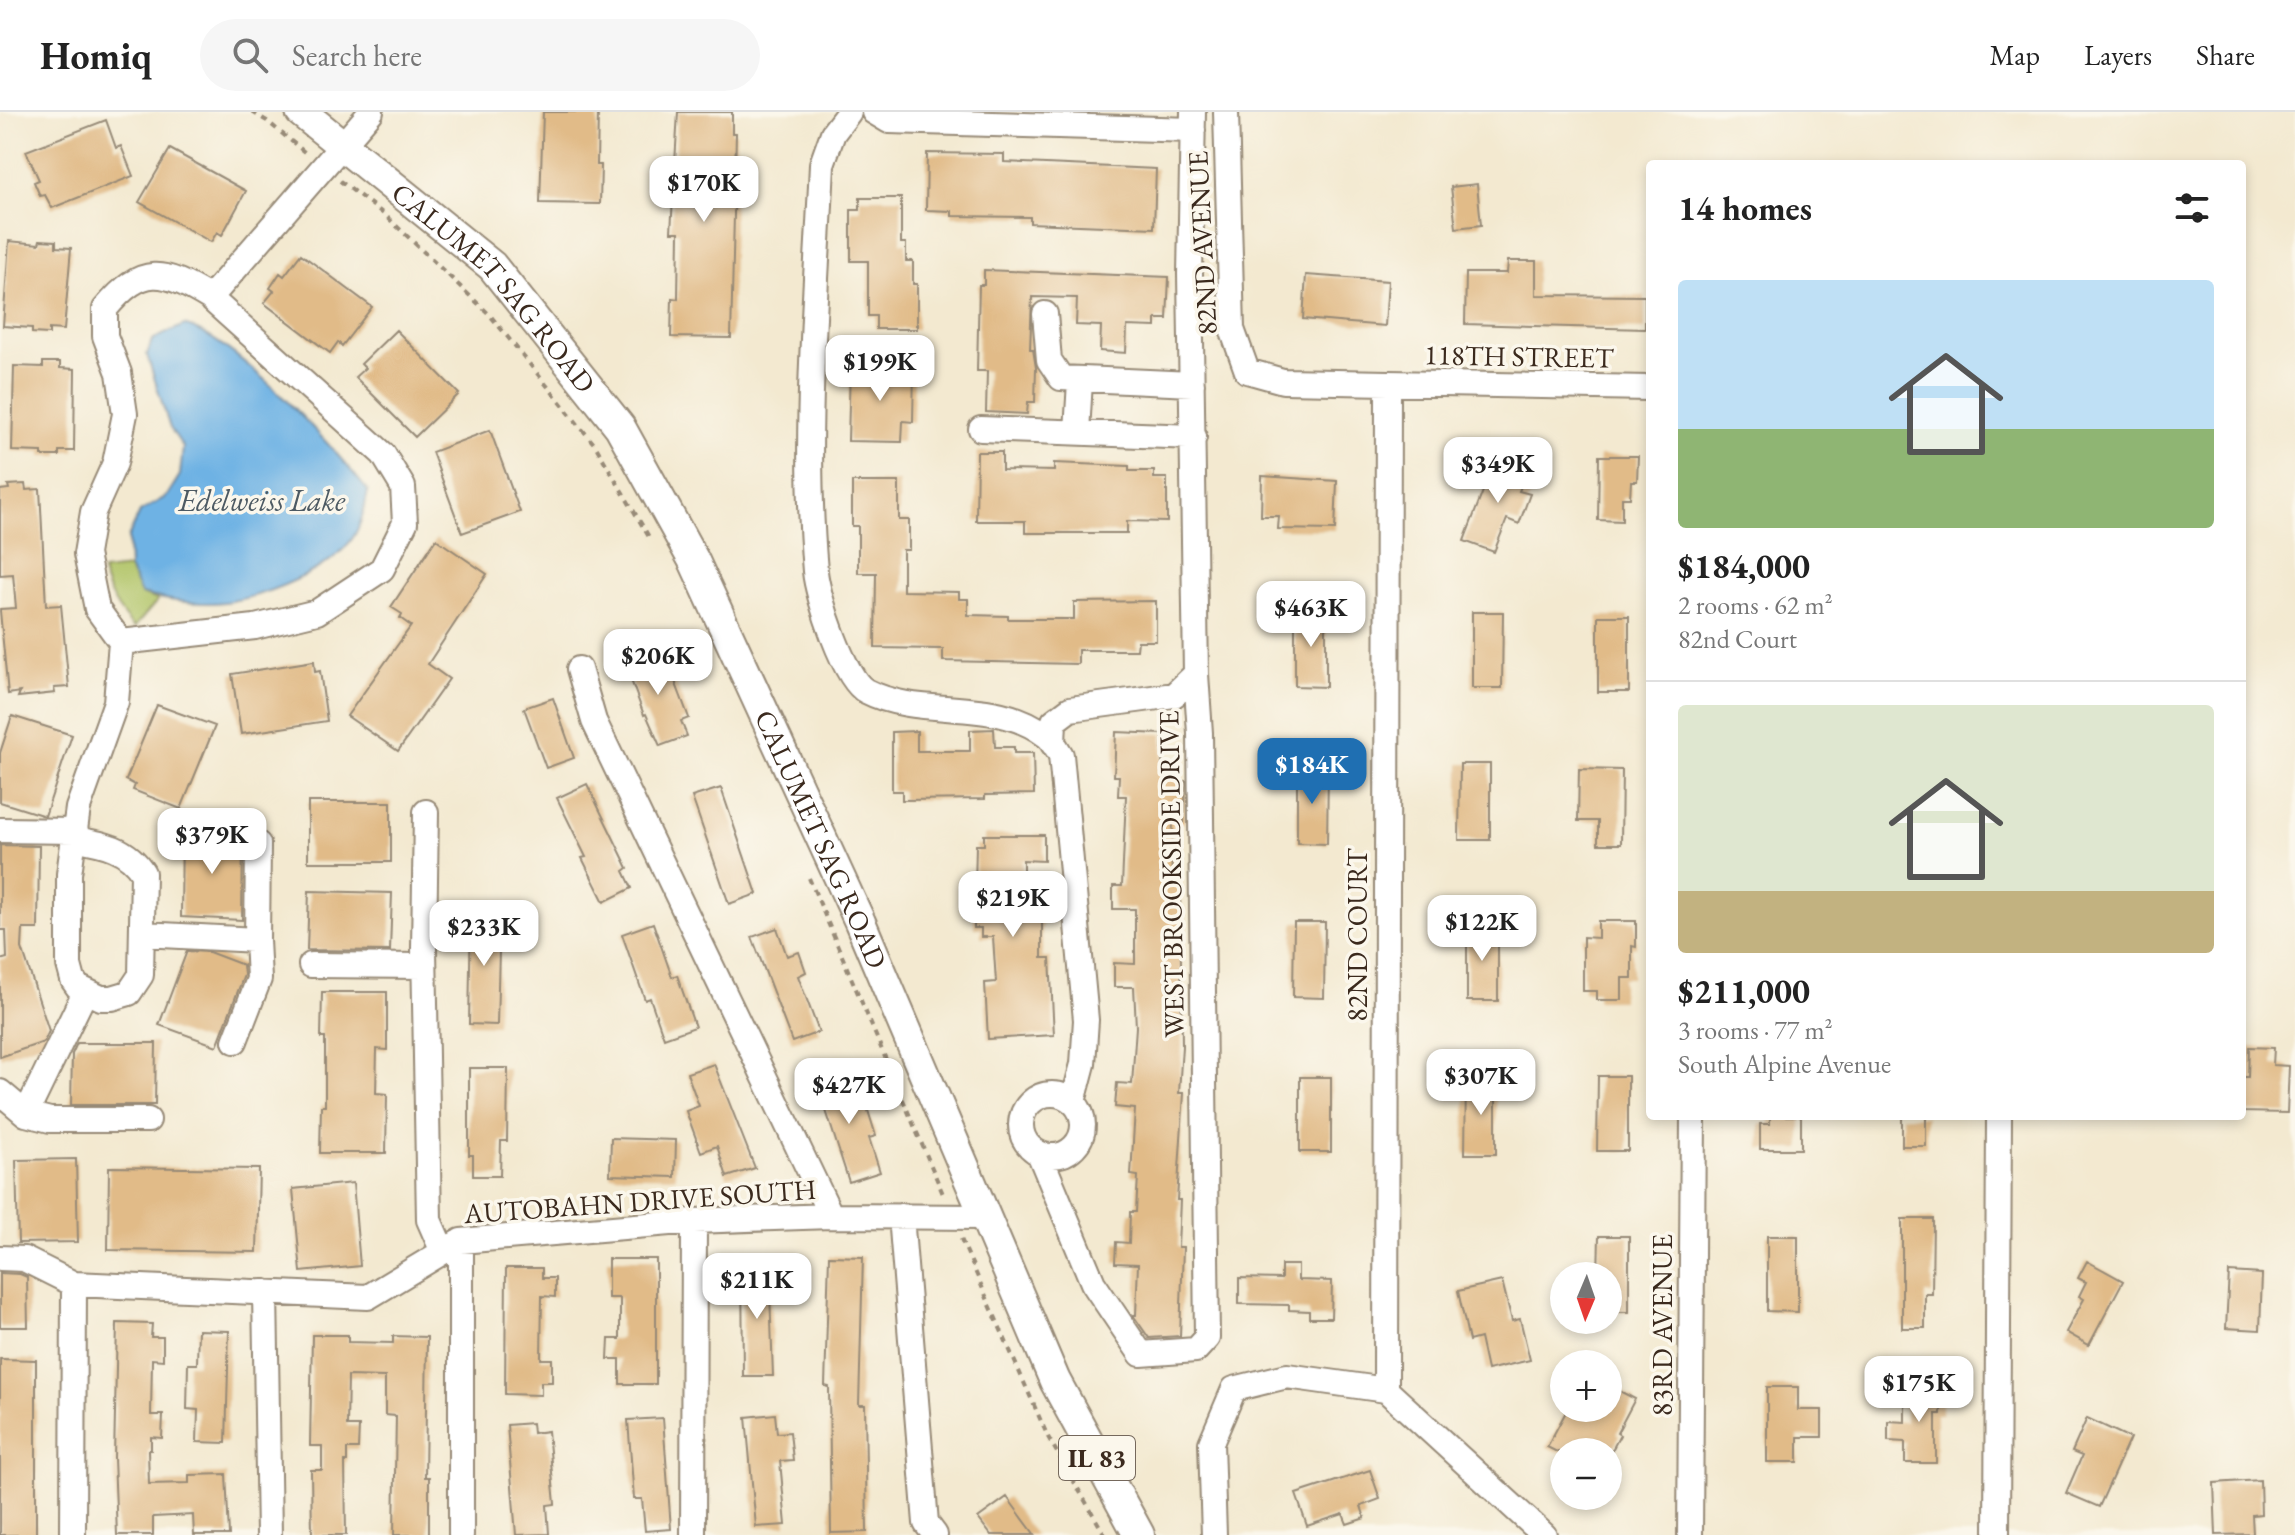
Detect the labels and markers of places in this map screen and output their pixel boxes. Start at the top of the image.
pin: $170K [648,156,760,224]
pin: $199K [824,335,936,403]
pin: $349K [1442,437,1554,505]
pin: $463K [1255,581,1367,649]
pin: $206K [602,629,714,697]
pin: $184K [1256,738,1368,806]
pin: $379K [156,808,268,876]
pin: $219K [957,871,1069,939]
pin: $122K [1426,895,1538,963]
pin: $233K [428,900,540,968]
pin: $307K [1425,1049,1537,1117]
pin: $427K [793,1058,905,1126]
pin: $211K [701,1253,813,1321]
pin: $175K [1863,1356,1975,1424]

